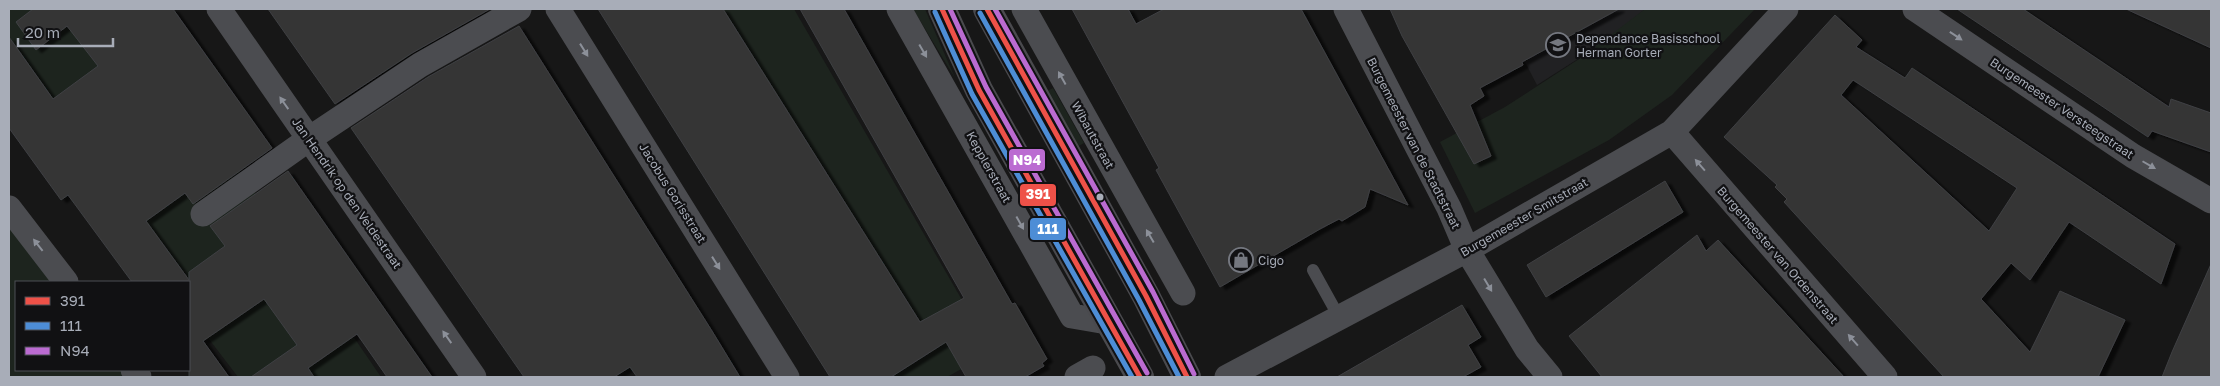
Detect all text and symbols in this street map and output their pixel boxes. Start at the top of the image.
scale bar [18,15,112,47]
text: 20 m [25,23,60,41]
place label: Dependance Basisschool Herman Gorter [1576,31,1721,60]
one-way arrow [1949,31,1963,41]
school or university icon: Dependance Basisschool Herman Gorter [1545,32,1571,58]
one-way arrow [579,44,589,57]
one-way arrow [919,44,927,58]
street label: Burgemeester Versteegstraat [1987,54,2137,162]
street label: Burgemeester van de Stadtstraat [1364,55,1464,231]
one-way arrow [1058,71,1066,86]
one-way arrow [279,96,289,110]
street label: Wibautstraat [1068,99,1118,172]
street label: Jan Hendrik op den Veldestraat [289,115,405,272]
street label: Kepplerstraat [963,129,1015,205]
street label: Jacobus Gorisstraat [636,140,710,246]
line badge: N94 [1008,148,1046,172]
text: N94 [1013,151,1041,168]
one-way arrow [1695,158,1706,171]
one-way arrow [2142,161,2156,170]
street label: Burgemeester Smitstraat [1458,174,1591,260]
line badge: 391 [1019,183,1057,207]
street label: Burgemeester van Ordenstraat [1714,183,1842,327]
text: 391 [1026,185,1050,202]
unlabelled marker [1095,192,1105,202]
one-way arrow [1016,216,1024,230]
line badge: 111 [1029,217,1067,241]
text: 111 [1037,220,1059,237]
one-way arrow [1145,229,1154,242]
one-way arrow [32,239,43,252]
shop icon: Cigo [1228,247,1254,273]
place label: Cigo [1258,253,1284,268]
one-way arrow [711,256,721,269]
one-way arrow [1484,279,1493,292]
legend [15,281,190,371]
text: 391 [60,291,85,309]
text: 111 [60,316,82,334]
one-way arrow [442,330,452,344]
one-way arrow [1847,334,1858,347]
text: N94 [60,341,90,359]

